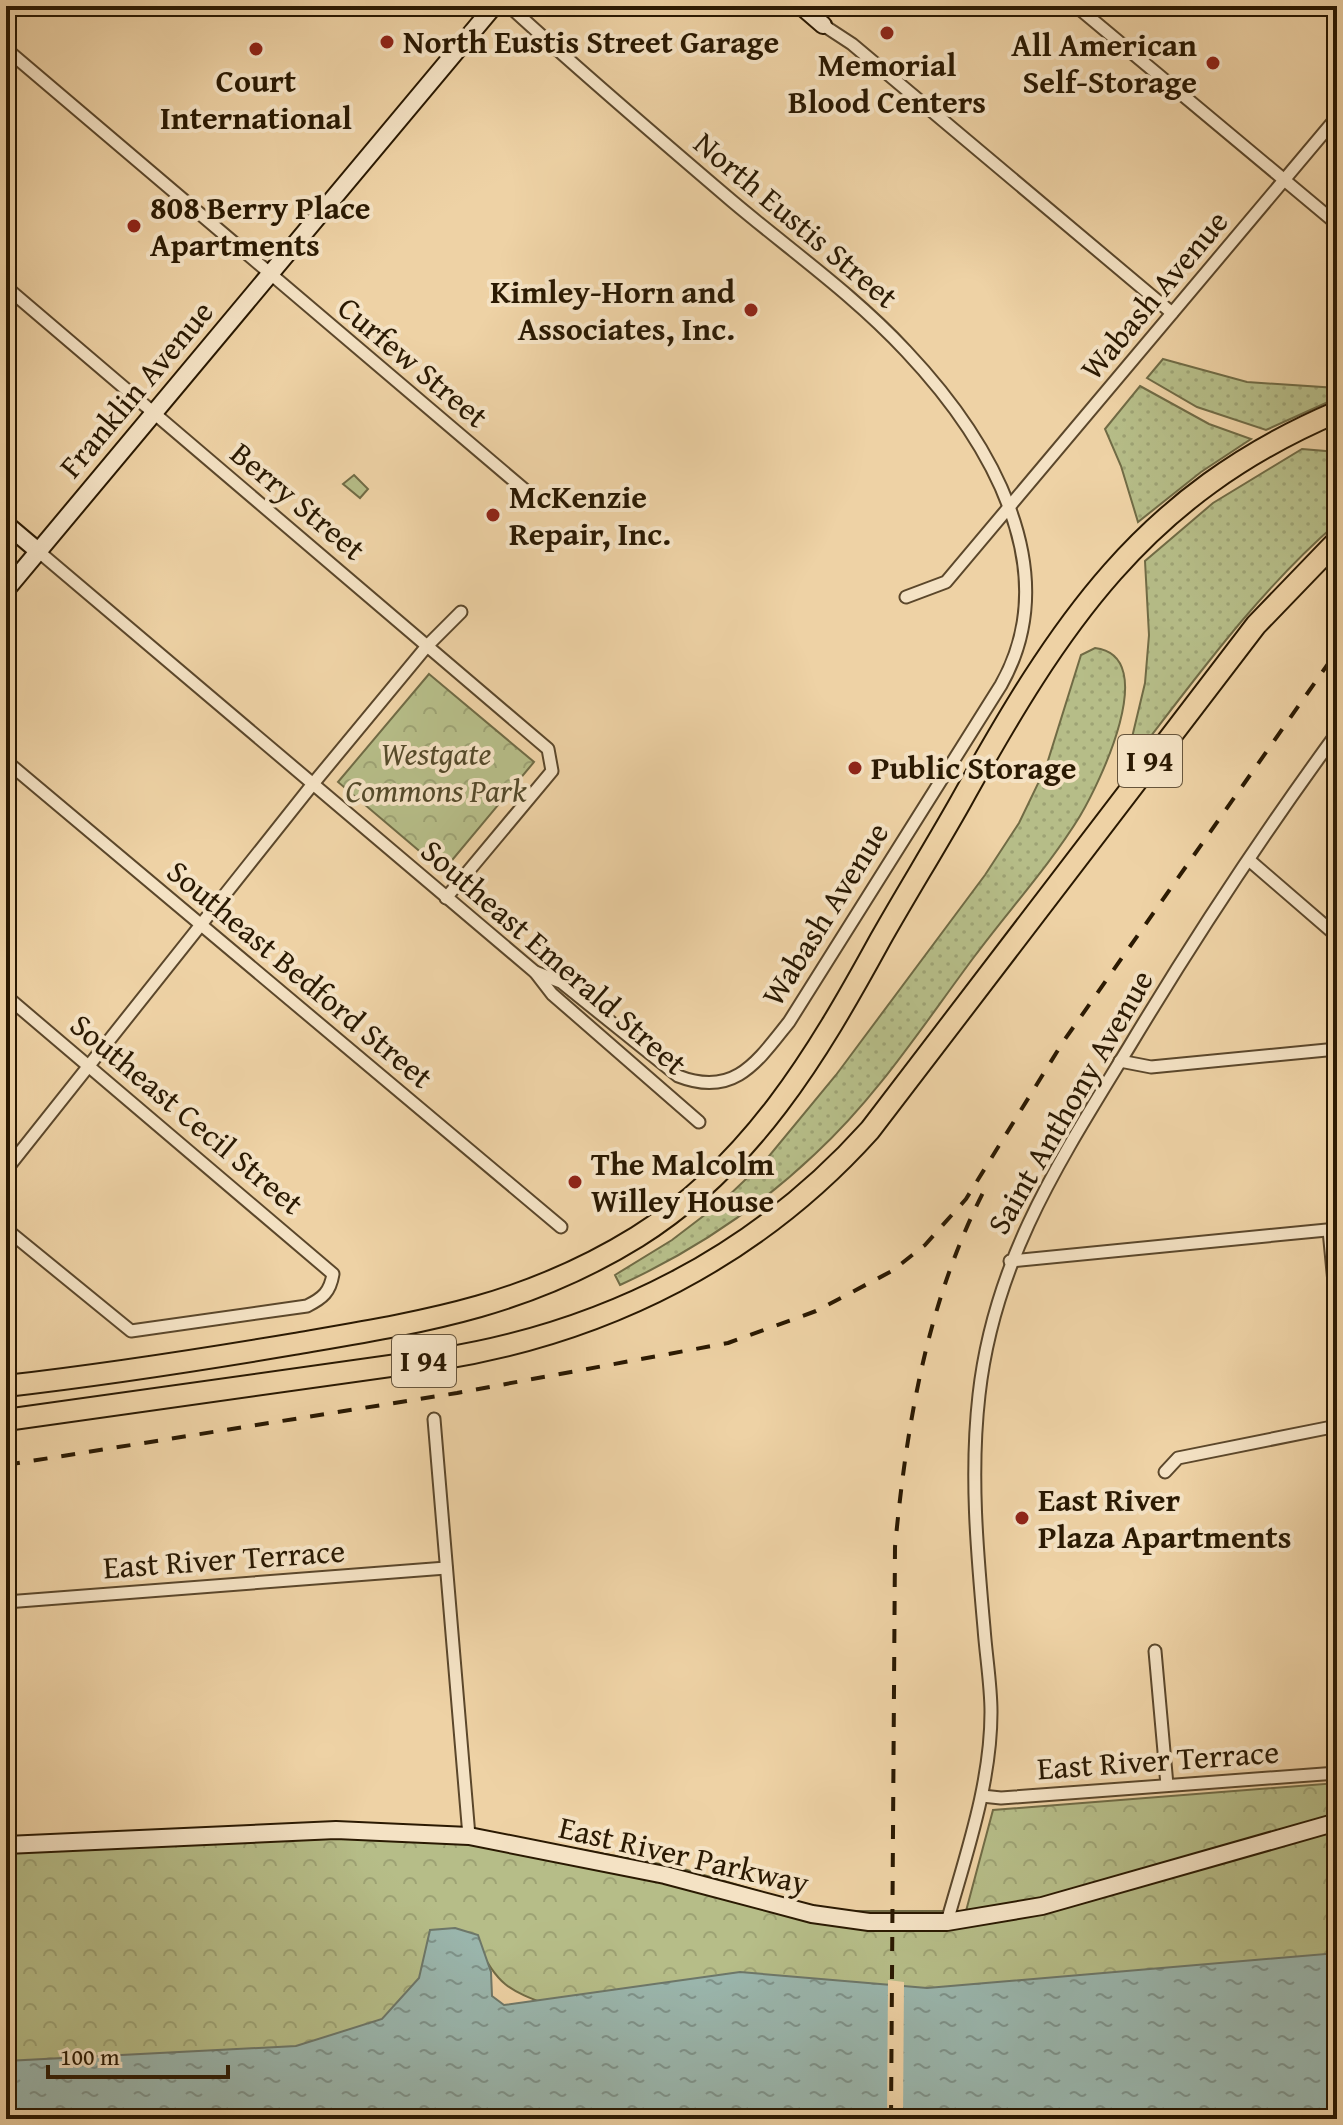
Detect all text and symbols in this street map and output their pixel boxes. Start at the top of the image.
place label: North Eustis Street Garage [403,18,779,65]
place label: All American Self-Storage [1011,21,1197,105]
marker: Memorial Blood Centers [878,24,896,42]
marker: North Eustis Street Garage [378,33,396,51]
marker: Court International [247,40,265,58]
place label: Memorial Blood Centers [788,41,986,125]
marker: All American Self-Storage [1204,54,1222,72]
place label: Court International [160,57,352,141]
street label: North Eustis Street [684,120,909,319]
place label: 808 Berry Place Apartments [150,184,371,268]
street label: Wabash Avenue [1069,200,1239,390]
marker: 808 Berry Place Apartments [125,217,143,235]
place label: Kimley-Horn and Associates, Inc. [490,268,736,352]
street label: Curfew Street [328,285,499,439]
street label: Franklin Avenue [47,290,224,488]
marker: Kimley-Horn and Associates, Inc. [742,301,760,319]
street label: Berry Street [221,430,376,571]
place label: McKenzie Repair, Inc. [509,473,671,557]
marker: McKenzie Repair, Inc. [484,506,502,524]
park label: Westgate Commons Park [345,730,527,814]
road number: I 94 [1118,735,1182,787]
place label: Public Storage [871,744,1076,791]
marker: Public Storage [846,759,864,777]
street label: Wabash Avenue [749,813,900,1015]
street label: Southeast Emerald Street [411,828,698,1086]
street label: Southeast Bedford Street [157,848,444,1099]
street label: Saint Anthony Avenue [975,961,1164,1243]
street label: Southeast Cecil Street [60,1002,314,1226]
place label: The Malcolm Willey House [591,1140,775,1224]
marker: The Malcolm Willey House [566,1173,584,1191]
road number: I 94 [392,1335,456,1387]
place label: East River Plaza Apartments [1038,1476,1291,1560]
marker: East River Plaza Apartments [1013,1509,1031,1527]
street label: East River Terrace [101,1527,346,1590]
street label: East River Terrace [1035,1728,1280,1791]
street label: East River Parkway [554,1803,814,1906]
scale bar [48,2029,228,2079]
text: 100 m [60,2039,120,2074]

